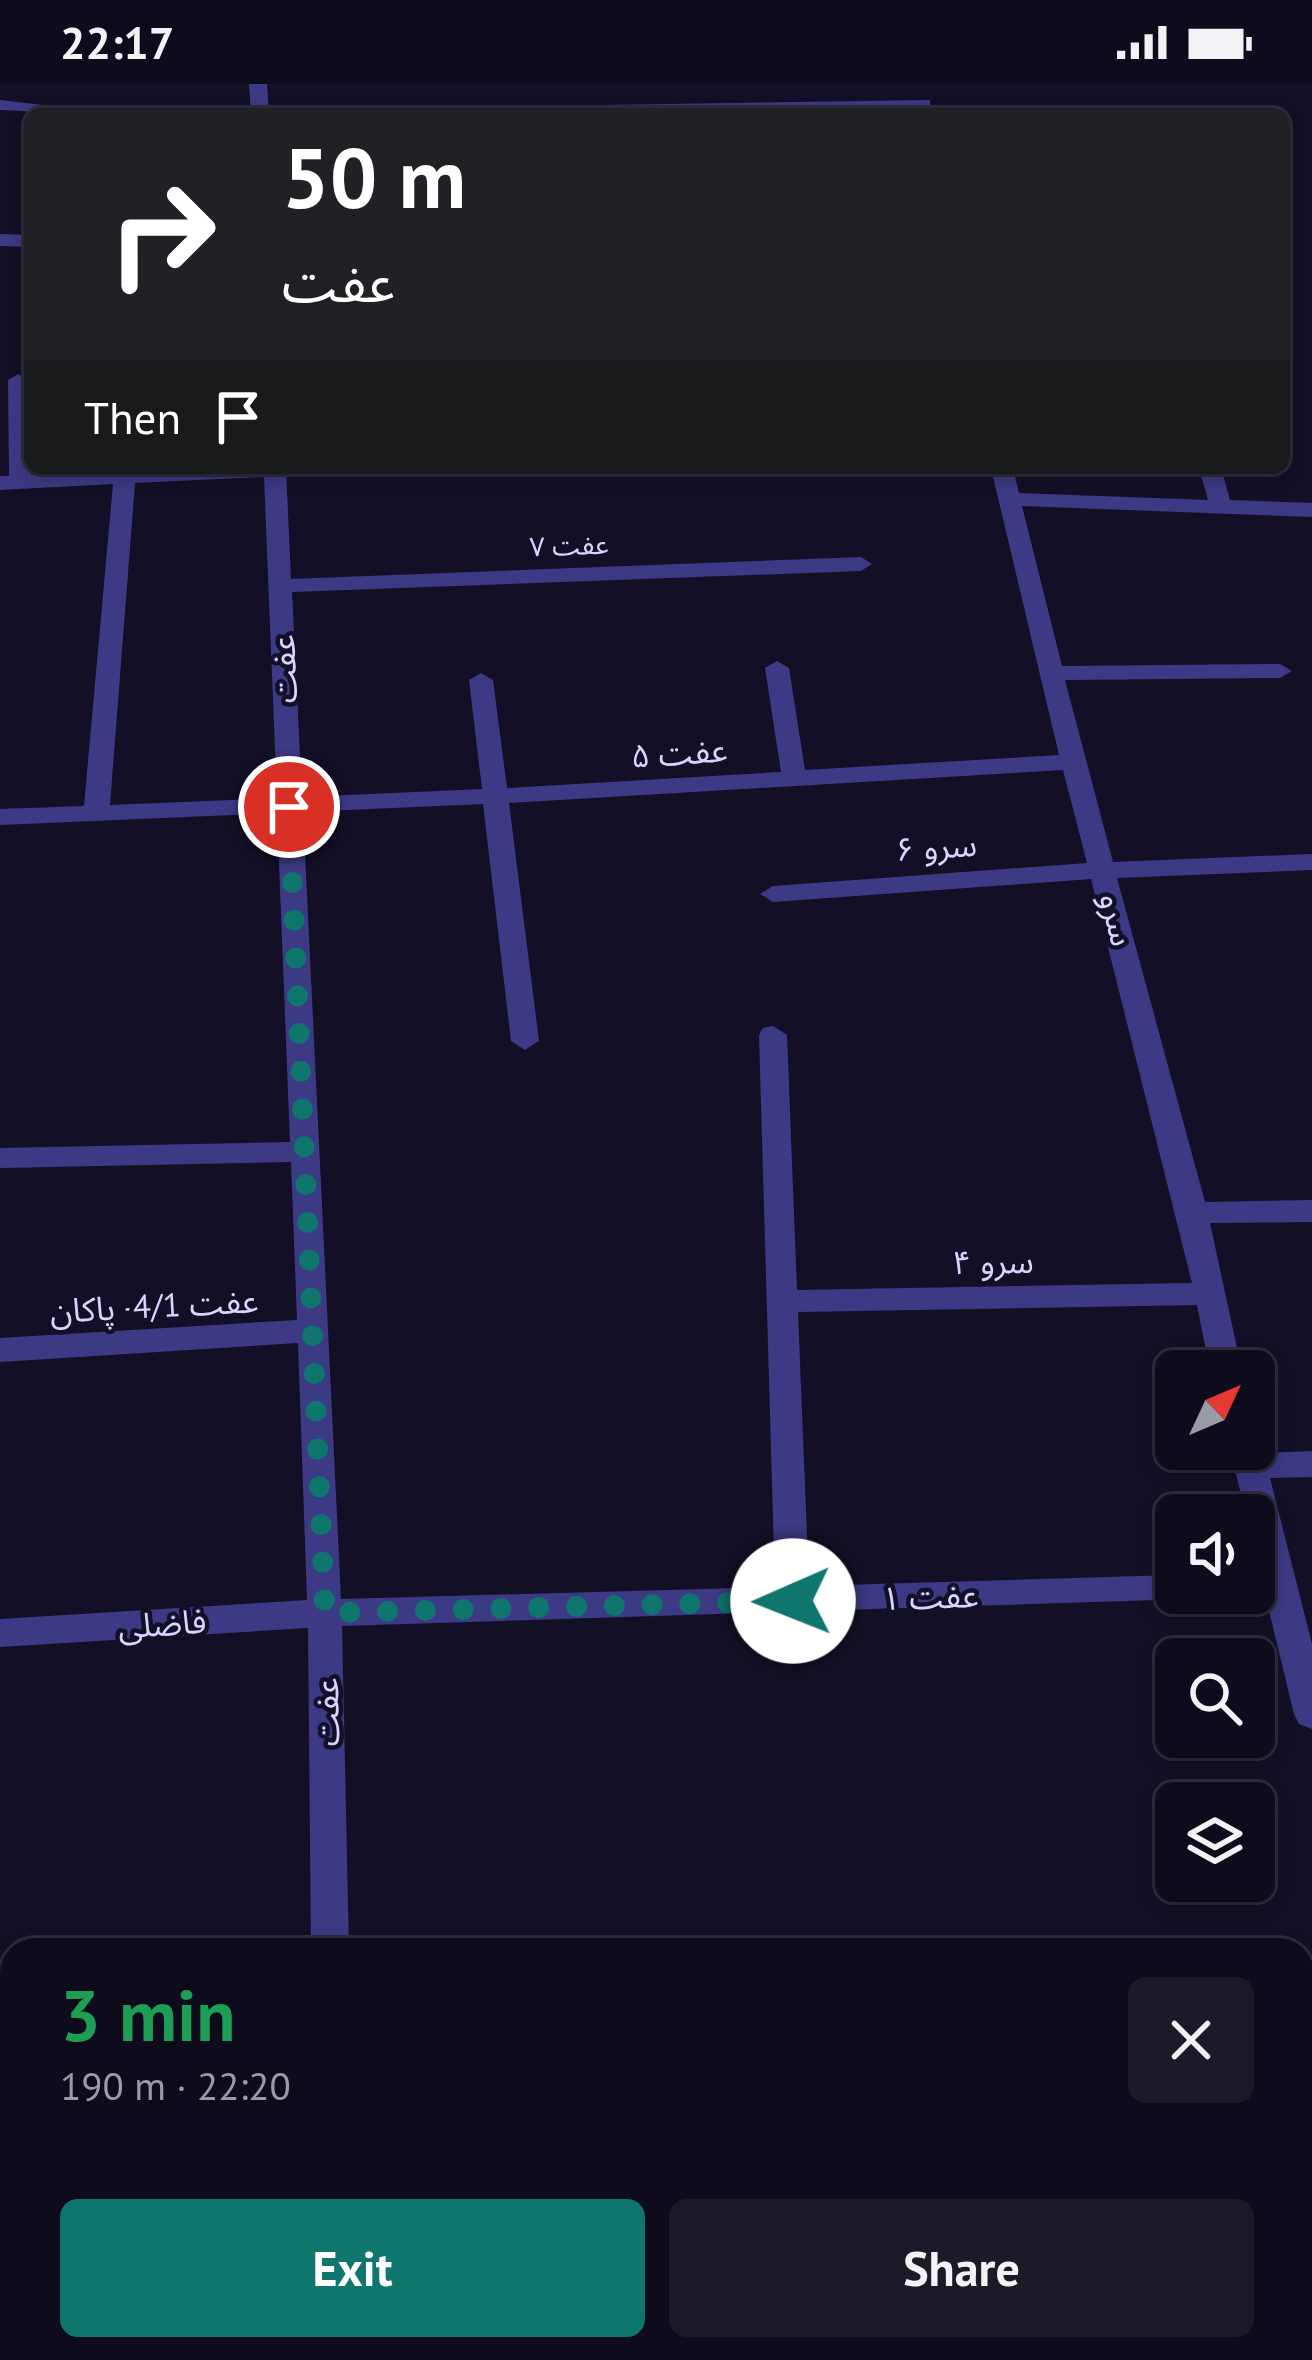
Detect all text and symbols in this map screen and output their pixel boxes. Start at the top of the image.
text: 22:17 [60,13,174,71]
text: 50 m [282,122,466,231]
icon: right [84,156,240,312]
text: عفت [282,247,395,317]
icon: arrive [205,384,271,450]
text: Then [84,388,181,446]
street label: عفت ۷ [529,527,609,563]
street label: عفت [260,634,306,704]
street label: عفت ۵ [629,727,729,777]
pin [238,756,340,858]
icon: arrive [256,774,322,840]
street label: سرو ۶ [894,822,978,870]
street label: سرو [1091,888,1145,950]
street label: سرو ۴ [952,1239,1034,1283]
street label: عفت 4/1- پاکان [49,1278,259,1333]
north arrow [1155,1350,1275,1470]
map controls [1155,1350,1275,1902]
button: sound [1155,1494,1275,1614]
position arrow [730,1538,856,1664]
street label: عفت ۱ [881,1573,979,1619]
street label: فاضلی [116,1598,208,1648]
button: search [1155,1638,1275,1758]
street label: عفت [304,1677,348,1747]
button: layers [1155,1782,1275,1902]
text: 3 min [60,1968,236,2061]
button: close [1128,1977,1254,2103]
text: 190 m · 22:20 [60,2060,291,2111]
button: Exit [60,2199,645,2337]
button: Share [669,2199,1254,2337]

